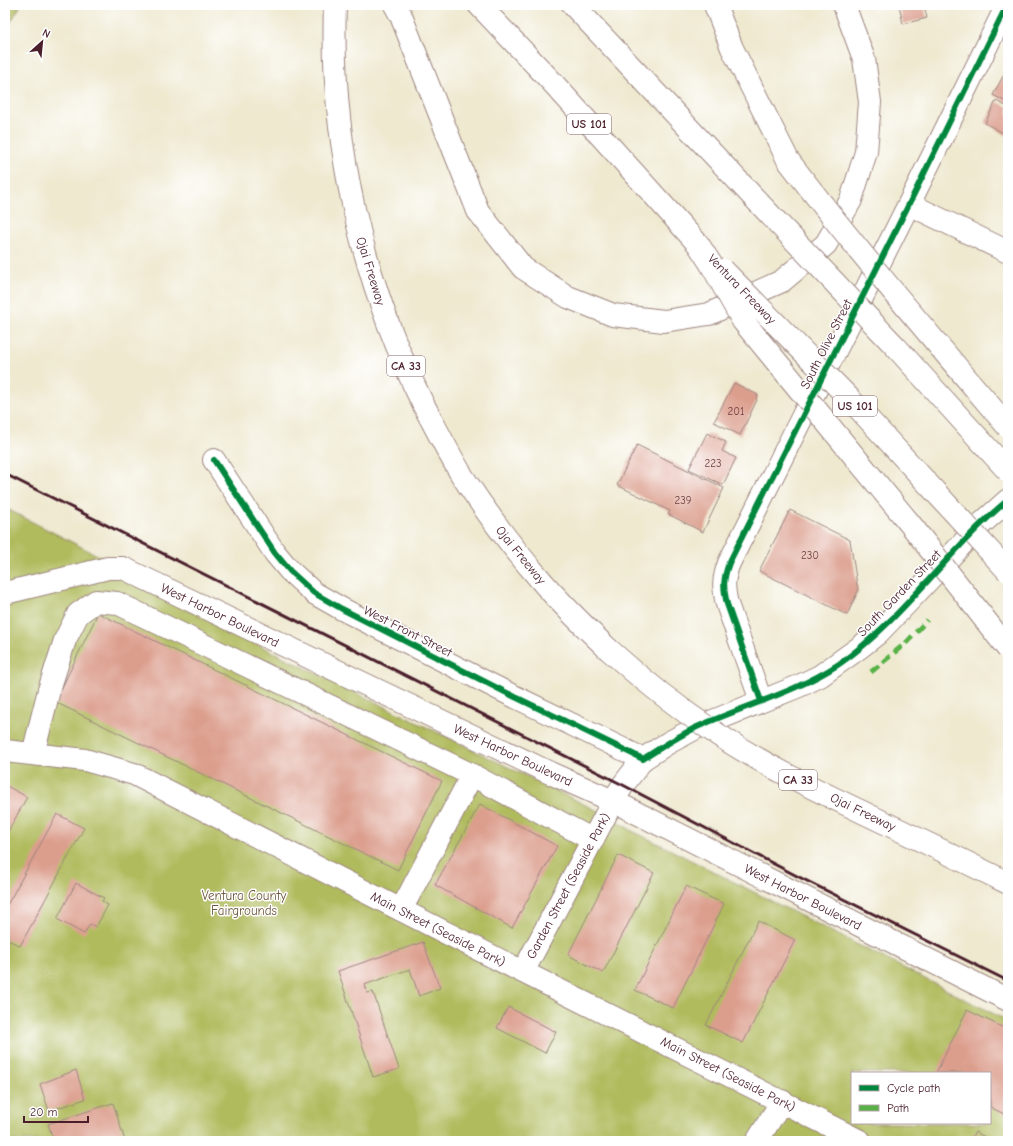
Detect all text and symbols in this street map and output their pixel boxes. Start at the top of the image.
north arrow [22,22,62,62]
text: N [40,26,52,41]
road number: US 101 [567,114,611,134]
street label: Ojai Freeway [353,235,389,307]
street label: Ventura Freeway [705,251,779,327]
street label: South Olive Street [797,296,856,391]
road number: CA 33 [387,356,425,376]
road number: US 101 [833,396,877,416]
house number: 201 [728,405,744,418]
house number: 223 [704,457,722,470]
house number: 239 [674,494,692,507]
street label: Ojai Freeway [493,523,549,587]
street label: South Garden Street [854,546,945,639]
house number: 230 [801,549,819,562]
street label: West Harbor Boulevard [159,580,281,650]
street label: West Front Street [361,602,456,660]
street label: West Harbor Boulevard [451,721,575,789]
road number: CA 33 [779,770,817,790]
street label: Ojai Freeway [828,790,898,834]
street label: Garden Street (Seaside Park) [523,811,613,961]
street label: West Harbor Boulevard [742,861,864,933]
park label: Ventura County Fairgrounds [202,888,286,918]
street label: Main Street (Seaside Park) [368,888,508,970]
street label: Main Street (Seaside Park) [658,1033,798,1115]
legend [851,1072,991,1124]
text: Cycle path [887,1081,940,1095]
scale bar [24,1098,88,1124]
text: Path [887,1101,909,1115]
text: 20 m [30,1105,58,1119]

